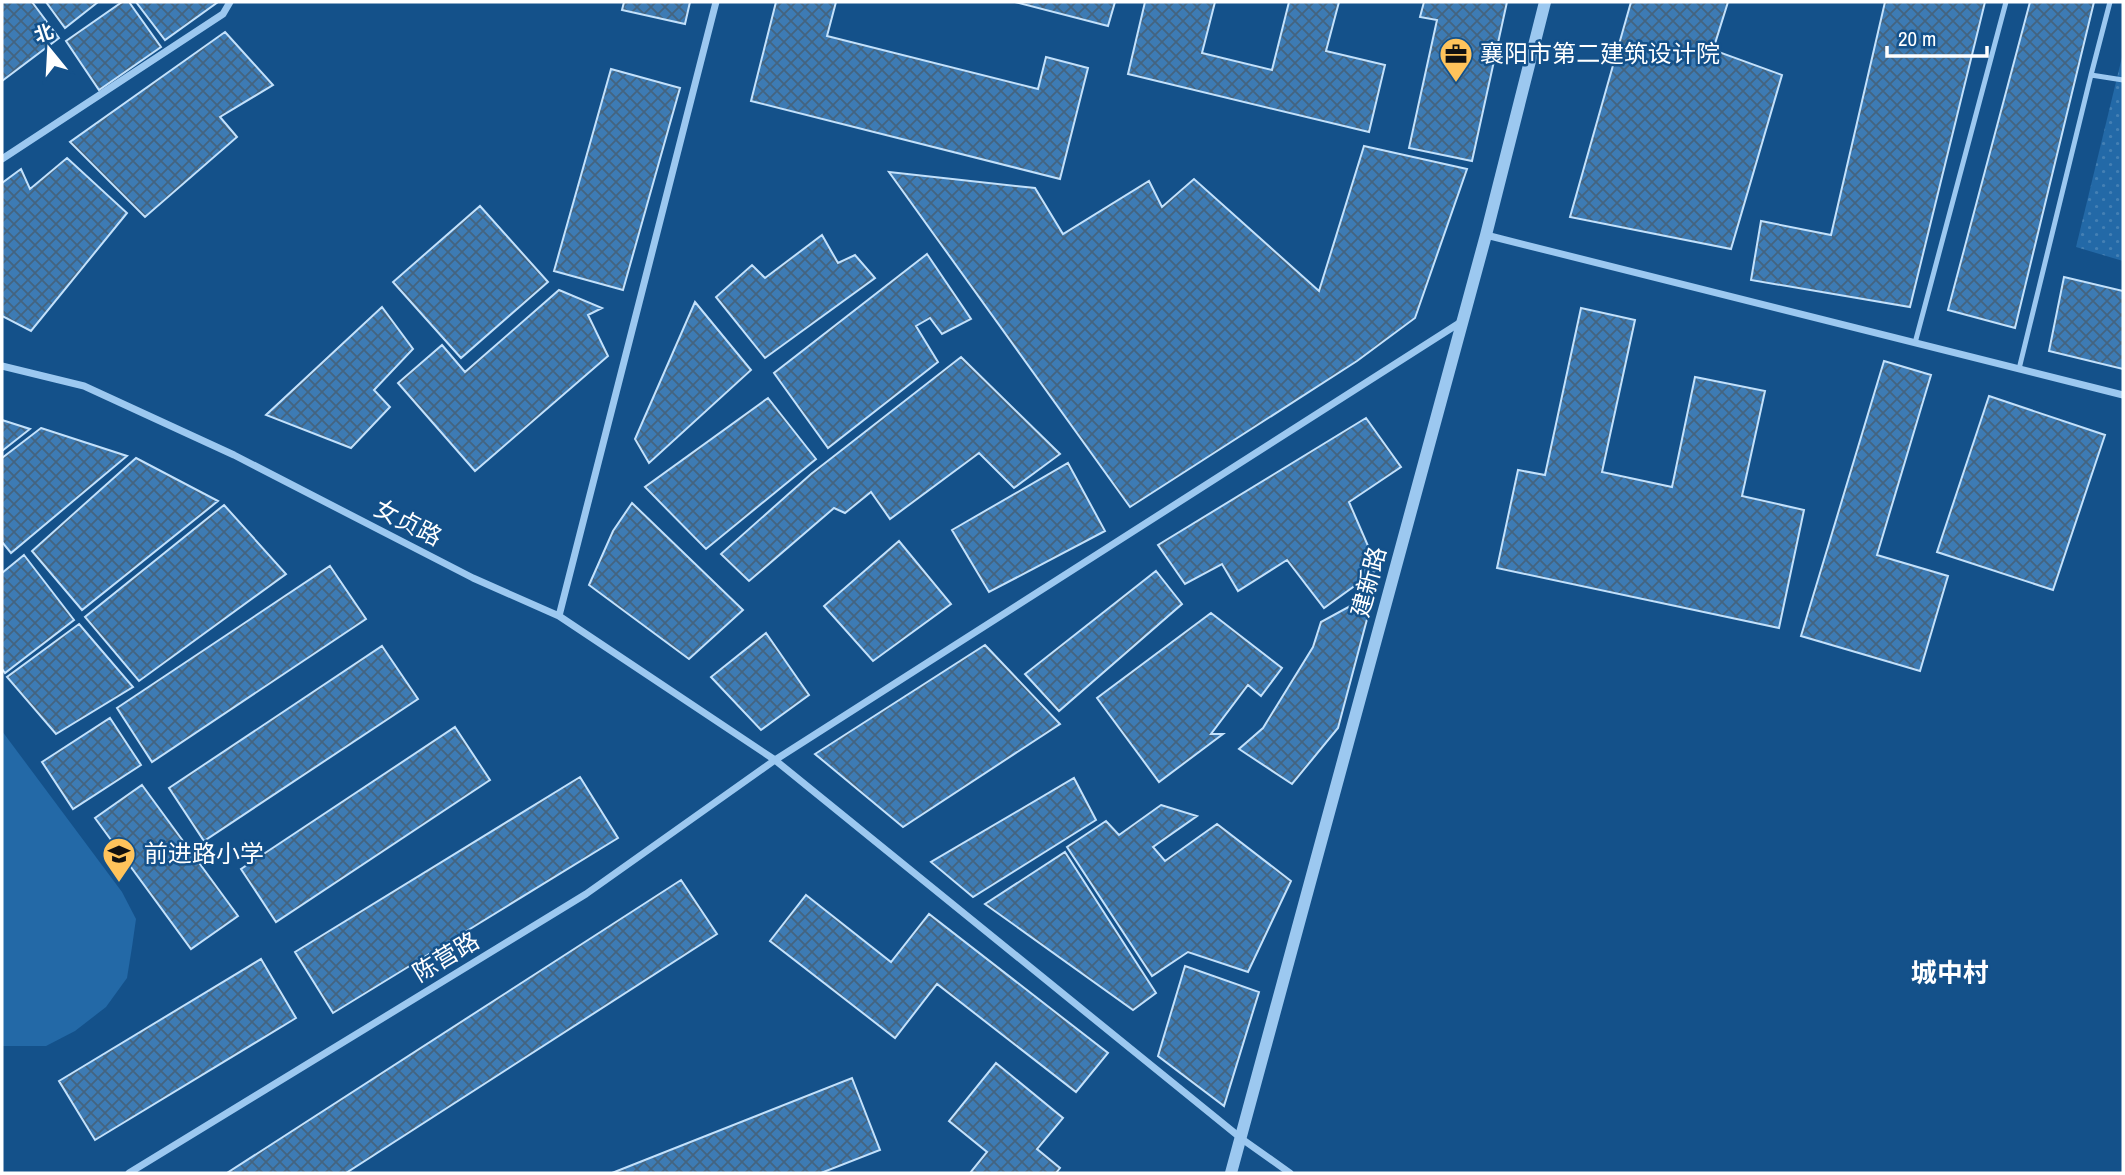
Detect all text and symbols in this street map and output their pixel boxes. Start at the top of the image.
north arrow [14,14,84,84]
scale bar [1887,14,1987,58]
text: 北 [31,18,57,48]
text: 20 m [1898,24,1936,53]
office icon: 襄阳市第二建筑设计院 [1437,35,1475,84]
place label: 襄阳市第二建筑设计院 [1480,37,1720,69]
street label: 女贞路 [369,492,448,553]
street label: 建新路 [1343,543,1393,621]
school or university icon: 前进路小学 [100,835,138,884]
place label: 前进路小学 [144,837,264,869]
street label: 陈营路 [406,924,485,988]
district label: 城中村 [1911,955,1989,990]

